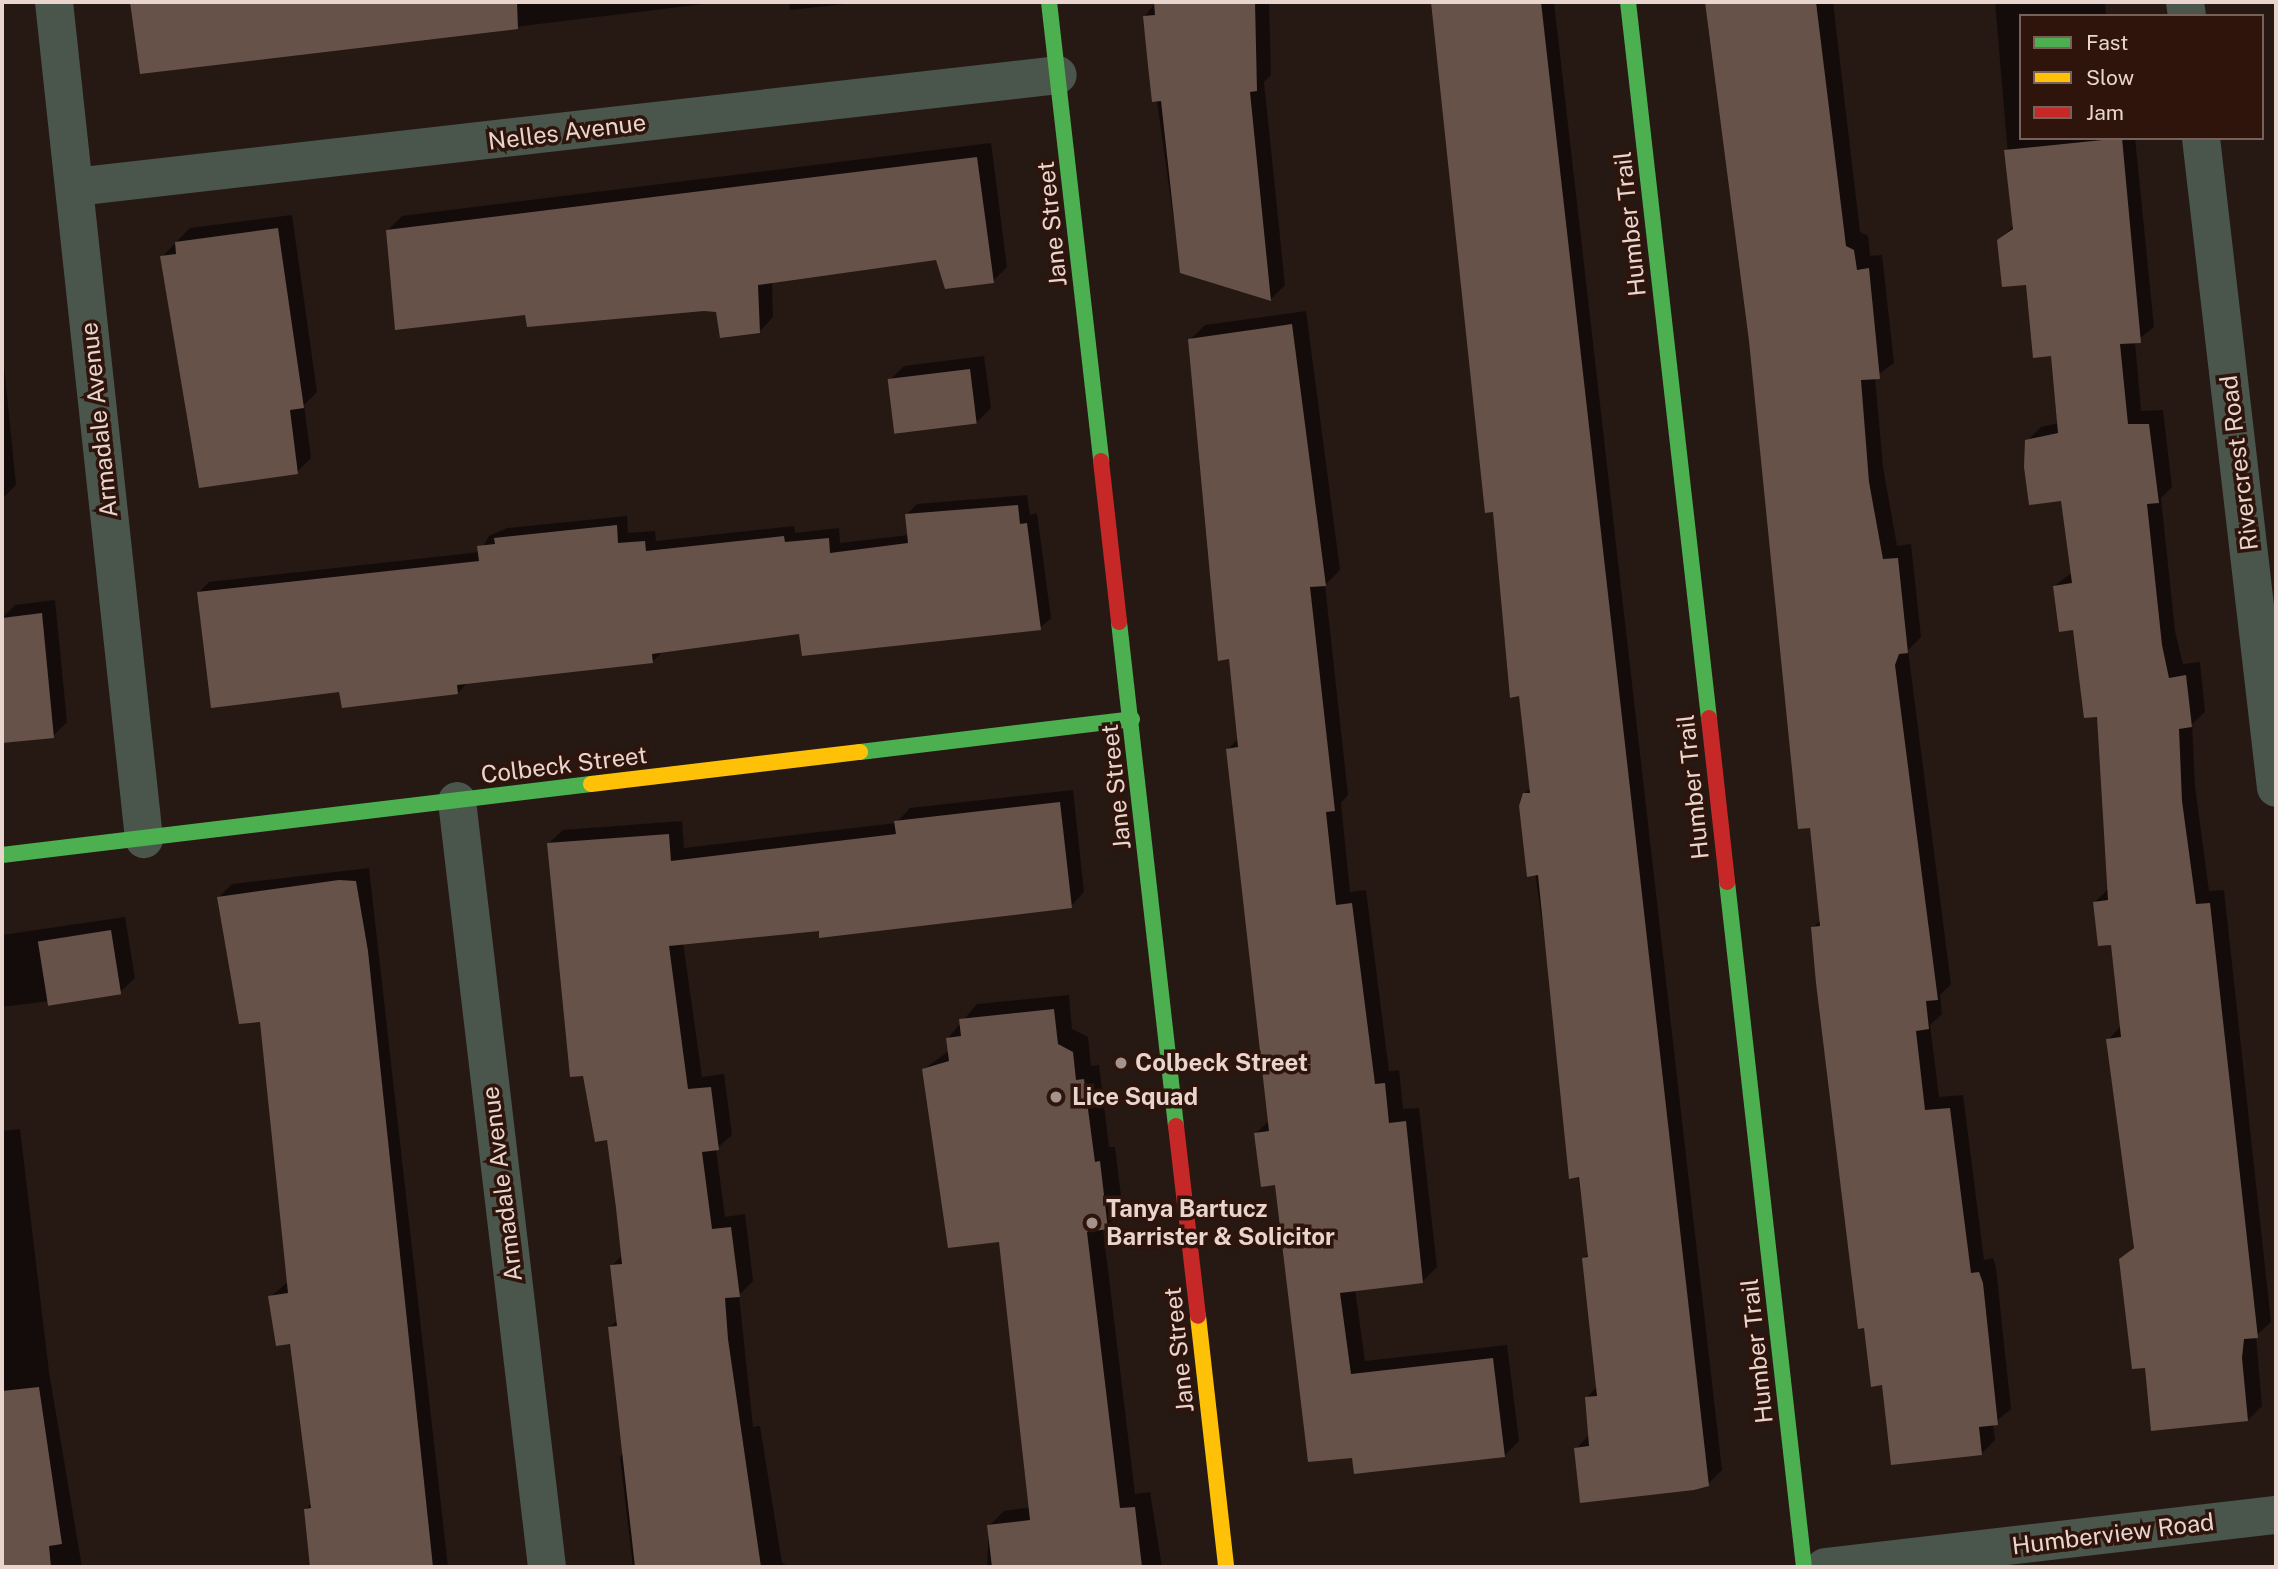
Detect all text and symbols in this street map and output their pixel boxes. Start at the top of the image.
legend [2019,14,2264,140]
text: Fast [2086,30,2128,55]
text: Slow [2086,65,2134,90]
text: Jam [2086,100,2124,125]
street label: Nelles Avenue [486,108,648,156]
street label: Humber Trail [1608,150,1652,298]
street label: Jane Street [1031,160,1073,288]
street label: Armadale Avenue [74,321,124,519]
street label: Rivercrest Road [2214,374,2264,552]
street label: Humber Trail [1671,713,1715,861]
street label: Jane Street [1095,723,1137,851]
street label: Colbeck Street [479,741,649,789]
place label: Colbeck Street [1135,1049,1308,1077]
marker: Colbeck Street [1113,1055,1129,1071]
place label: Lice Squad [1072,1083,1198,1111]
street label: Armadale Avenue [476,1085,528,1283]
marker: Lice Squad [1046,1087,1066,1107]
place label: Tanya Bartucz Barrister & Solicitor [1106,1195,1335,1251]
marker: Tanya Bartucz Barrister & Solicitor [1084,1215,1100,1231]
street label: Humber Trail [1735,1277,1779,1425]
street label: Jane Street [1158,1286,1200,1414]
street label: Humberview Road [2010,1507,2216,1561]

